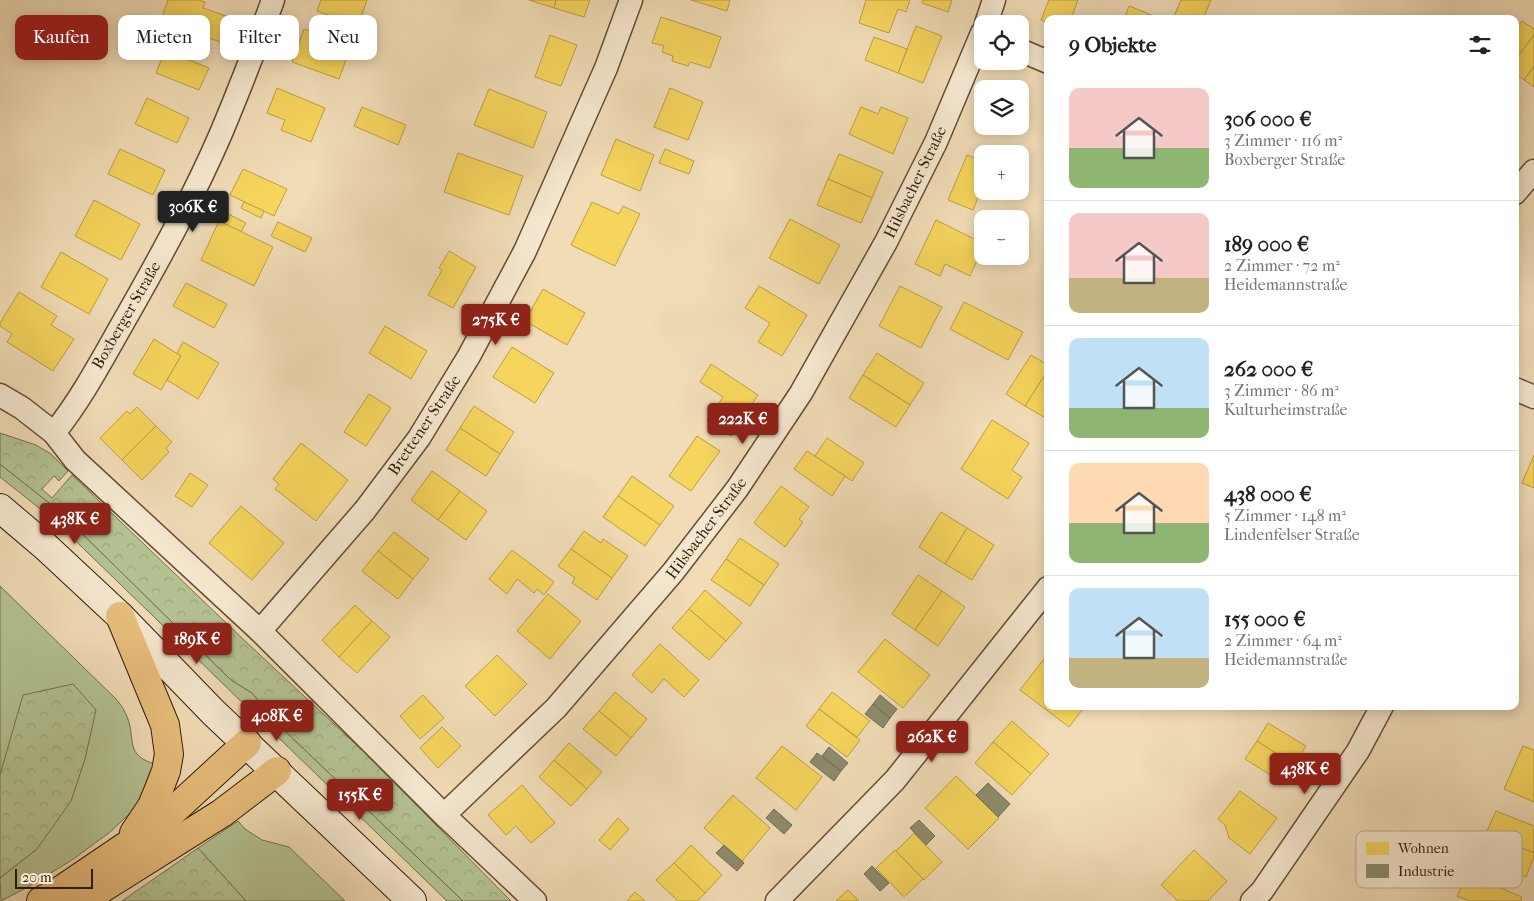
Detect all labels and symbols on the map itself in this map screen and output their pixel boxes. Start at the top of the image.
street label: Hilsbacher Straße [880,123,950,241]
pin: 306K € [152,190,234,233]
street label: Boxberger Straße [87,258,165,372]
pin: 275K € [455,304,537,346]
street label: Brettener Straße [384,371,465,479]
pin: 222K € [702,402,784,445]
street label: Hilsbacher Straße [662,473,750,583]
pin: 438K € [34,502,116,545]
pin: 189K € [156,622,238,665]
pin: 408K € [236,700,318,742]
pin: 262K € [891,720,973,763]
pin: 438K € [1264,752,1346,795]
pin: 155K € [319,778,401,821]
legend [1356,831,1522,888]
text: Wohnen [1397,840,1449,857]
text: Industrie [1398,863,1454,880]
scale bar [15,866,92,889]

